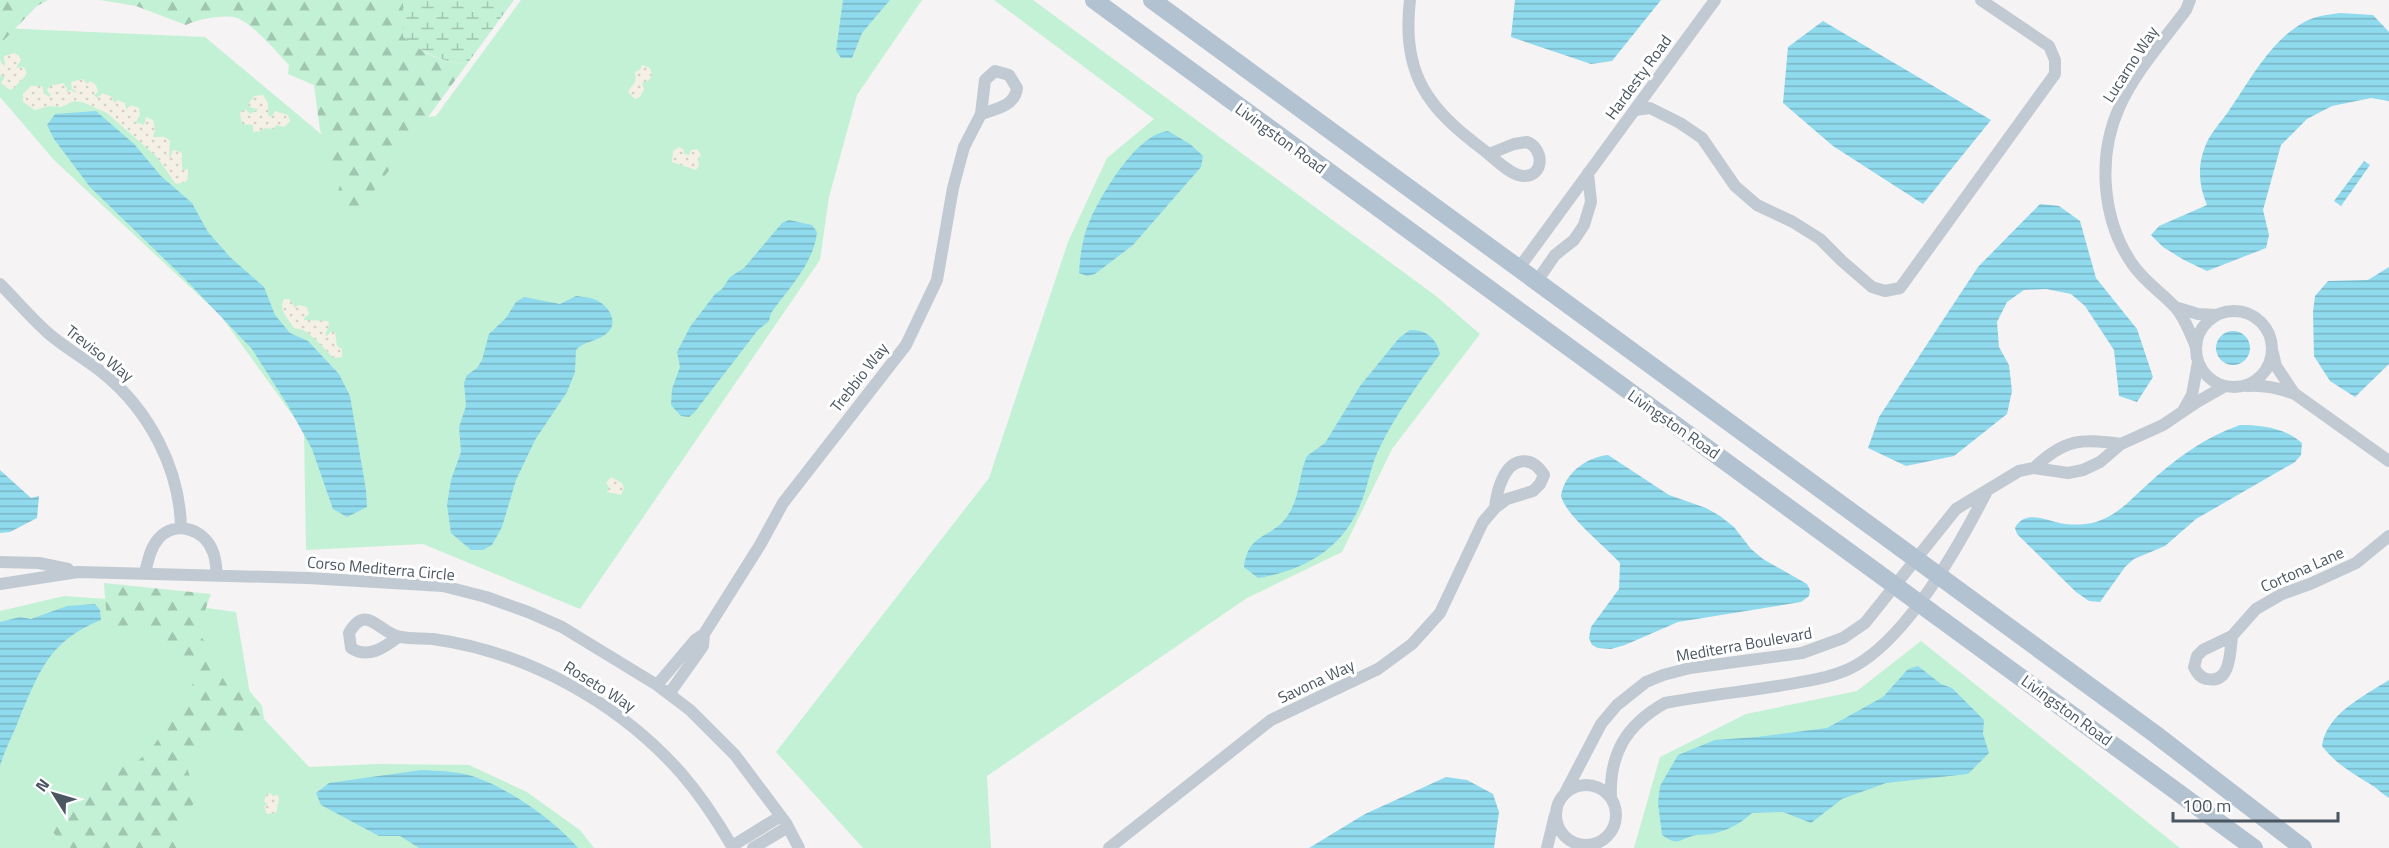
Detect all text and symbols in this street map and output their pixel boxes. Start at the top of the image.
street label: Lucarno Way [2096,21,2164,107]
street label: Hardesty Road [1599,30,1677,124]
street label: Livingston Road [1230,97,1332,179]
street label: Treviso Way [61,319,139,387]
street label: Trebbio Way [824,337,894,417]
street label: Livingston Road [1623,383,1725,465]
street label: Cortona Lane [2256,540,2348,598]
street label: Corso Mediterra Circle [306,550,456,586]
street label: Mediterra Boulevard [1674,620,1814,668]
street label: Savona Way [1274,653,1359,709]
street label: Roseto Way [559,654,641,718]
street label: Livingston Road [2016,669,2118,751]
north arrow [24,764,84,824]
text: N [29,773,55,797]
scale bar [2173,785,2338,823]
text: 100 m [2182,792,2231,819]

